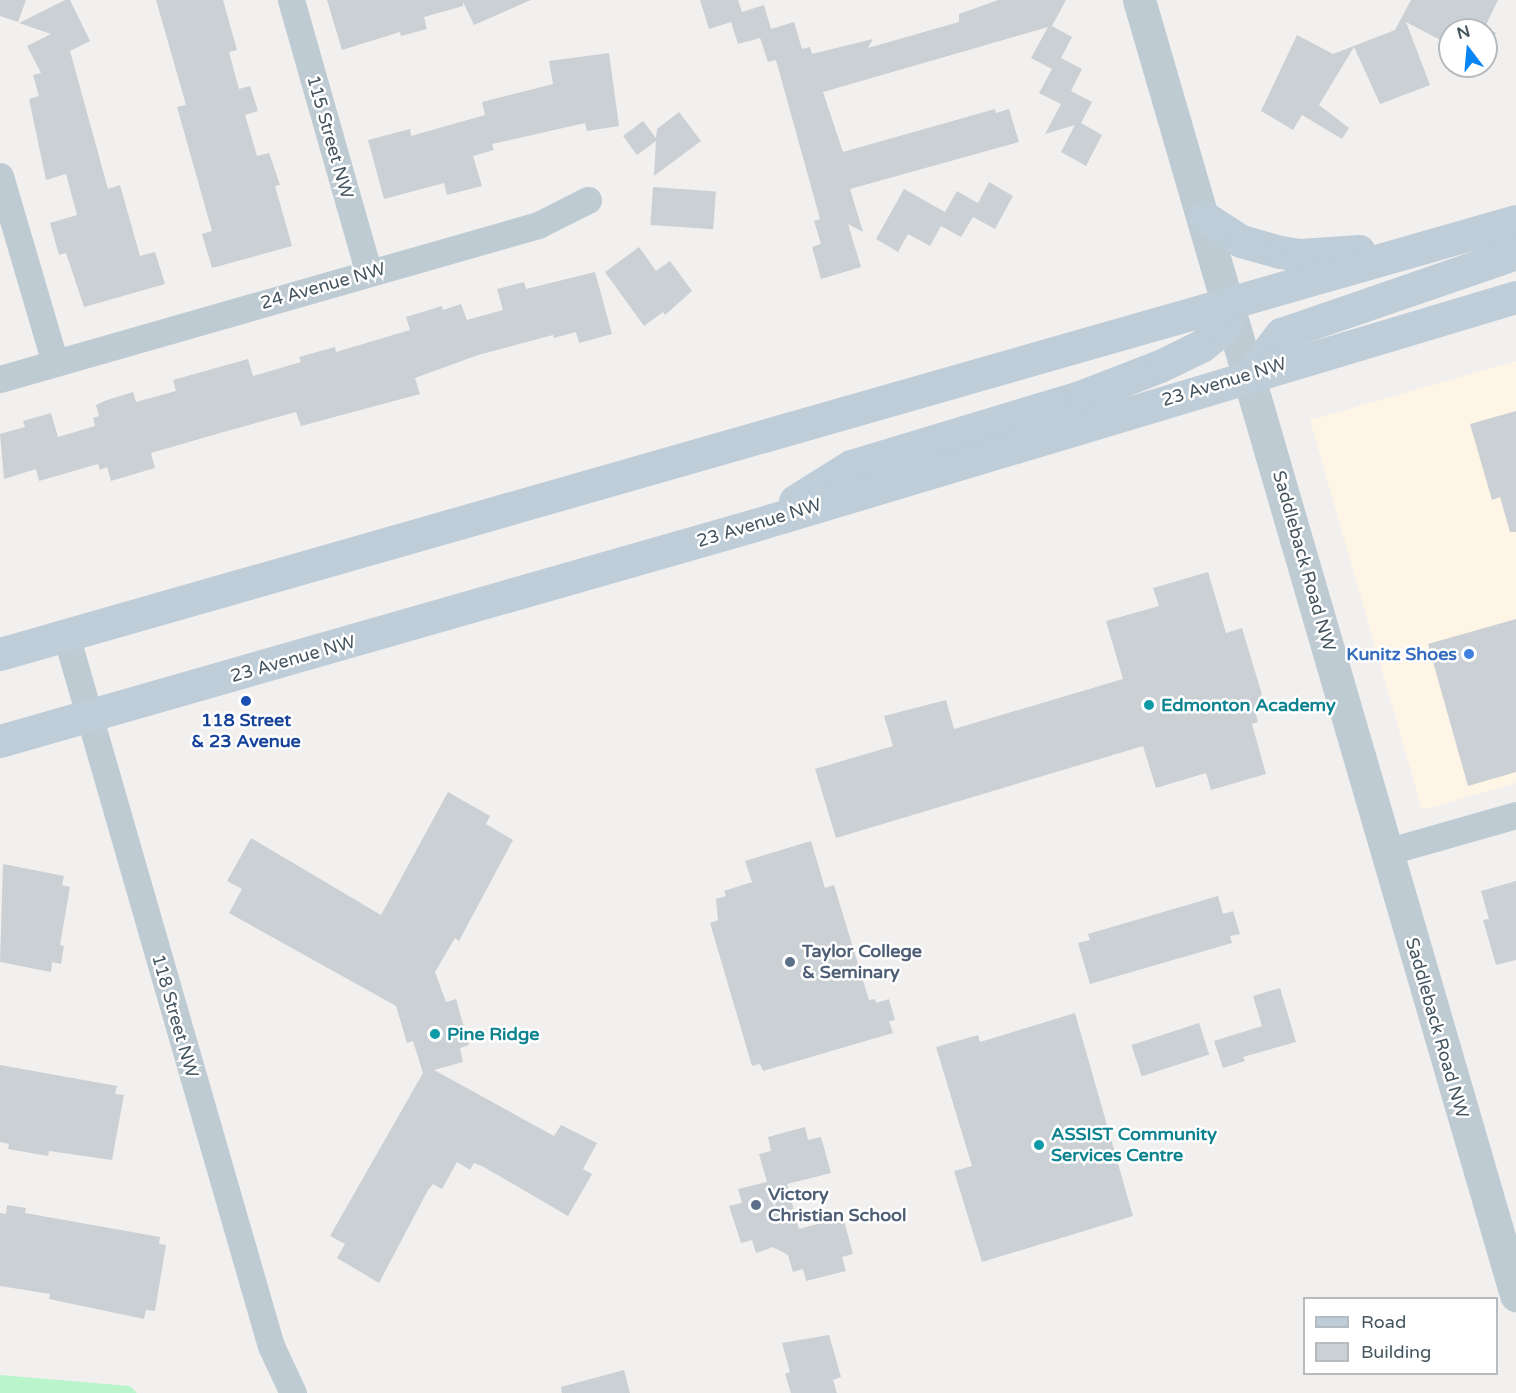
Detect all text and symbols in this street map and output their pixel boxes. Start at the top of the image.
north arrow [1438,18,1498,78]
text: N [1455,21,1473,44]
street label: 115 Street NW [302,73,358,201]
street label: 24 Avenue NW [258,258,388,314]
street label: 23 Avenue NW [1159,353,1289,411]
street label: Saddleback Road NW [1268,468,1340,654]
street label: 23 Avenue NW [694,494,824,552]
street label: 23 Avenue NW [228,631,358,687]
place label: Kunitz Shoes [1346,643,1457,665]
marker: Kunitz Shoes [1462,647,1476,661]
marker: 118 Street & 23 Avenue [239,694,253,708]
place label: Edmonton Academy [1161,694,1336,716]
marker: Edmonton Academy [1142,698,1156,712]
place label: 118 Street & 23 Avenue [191,710,301,752]
street label: Saddleback Road NW [1401,935,1473,1121]
place label: Taylor College & Seminary [802,941,922,984]
street label: 118 Street NW [147,952,203,1080]
marker: Taylor College & Seminary [783,955,797,969]
place label: Pine Ridge [447,1023,539,1045]
marker: Pine Ridge [428,1027,442,1041]
place label: ASSIST Community Services Centre [1051,1124,1217,1166]
marker: ASSIST Community Services Centre [1032,1138,1046,1152]
place label: Victory Christian School [768,1184,907,1226]
marker: Victory Christian School [749,1198,763,1212]
legend [1303,1297,1498,1375]
text: Road [1361,1311,1406,1333]
text: Building [1361,1341,1431,1363]

